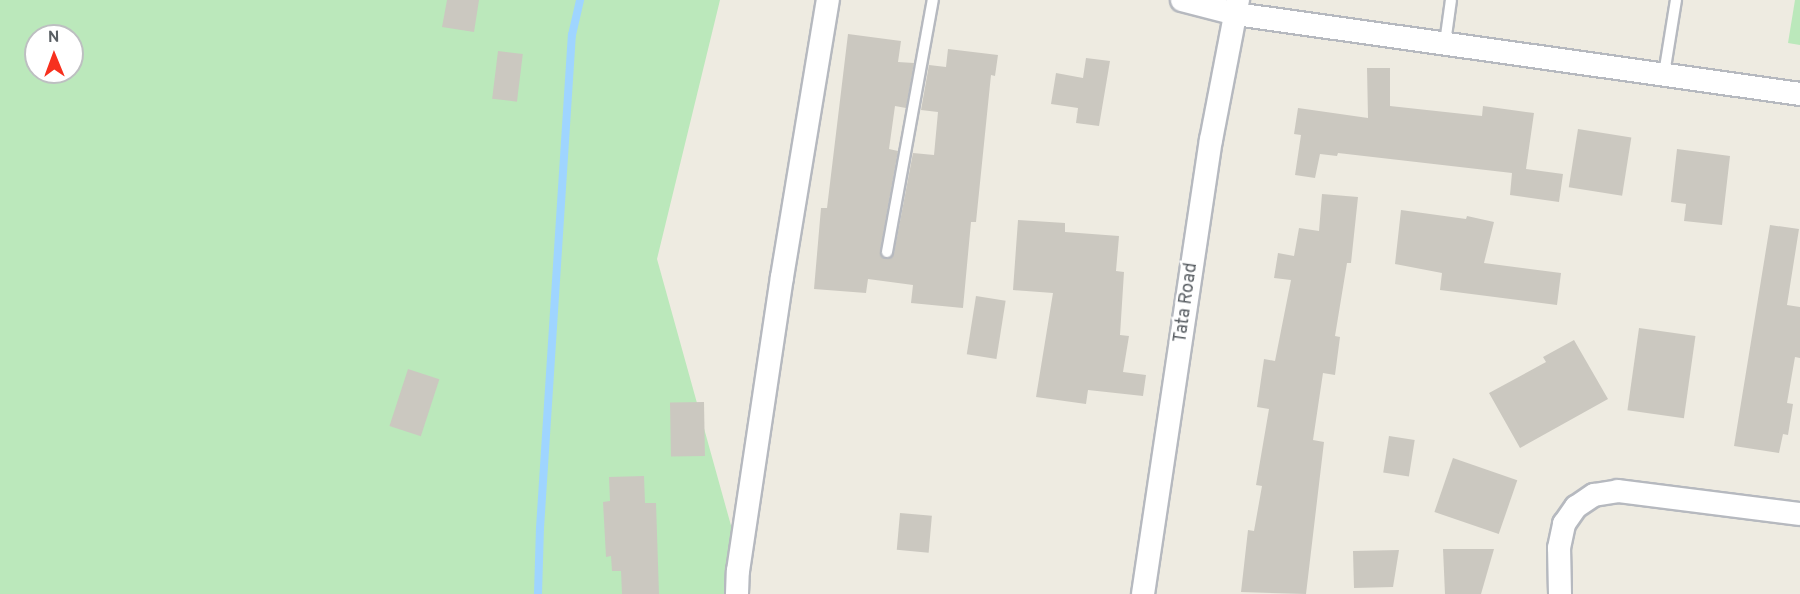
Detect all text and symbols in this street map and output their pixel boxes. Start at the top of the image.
north arrow [24,24,84,84]
text: N [48,28,60,48]
street label: Tata Road [1171,262,1203,344]

